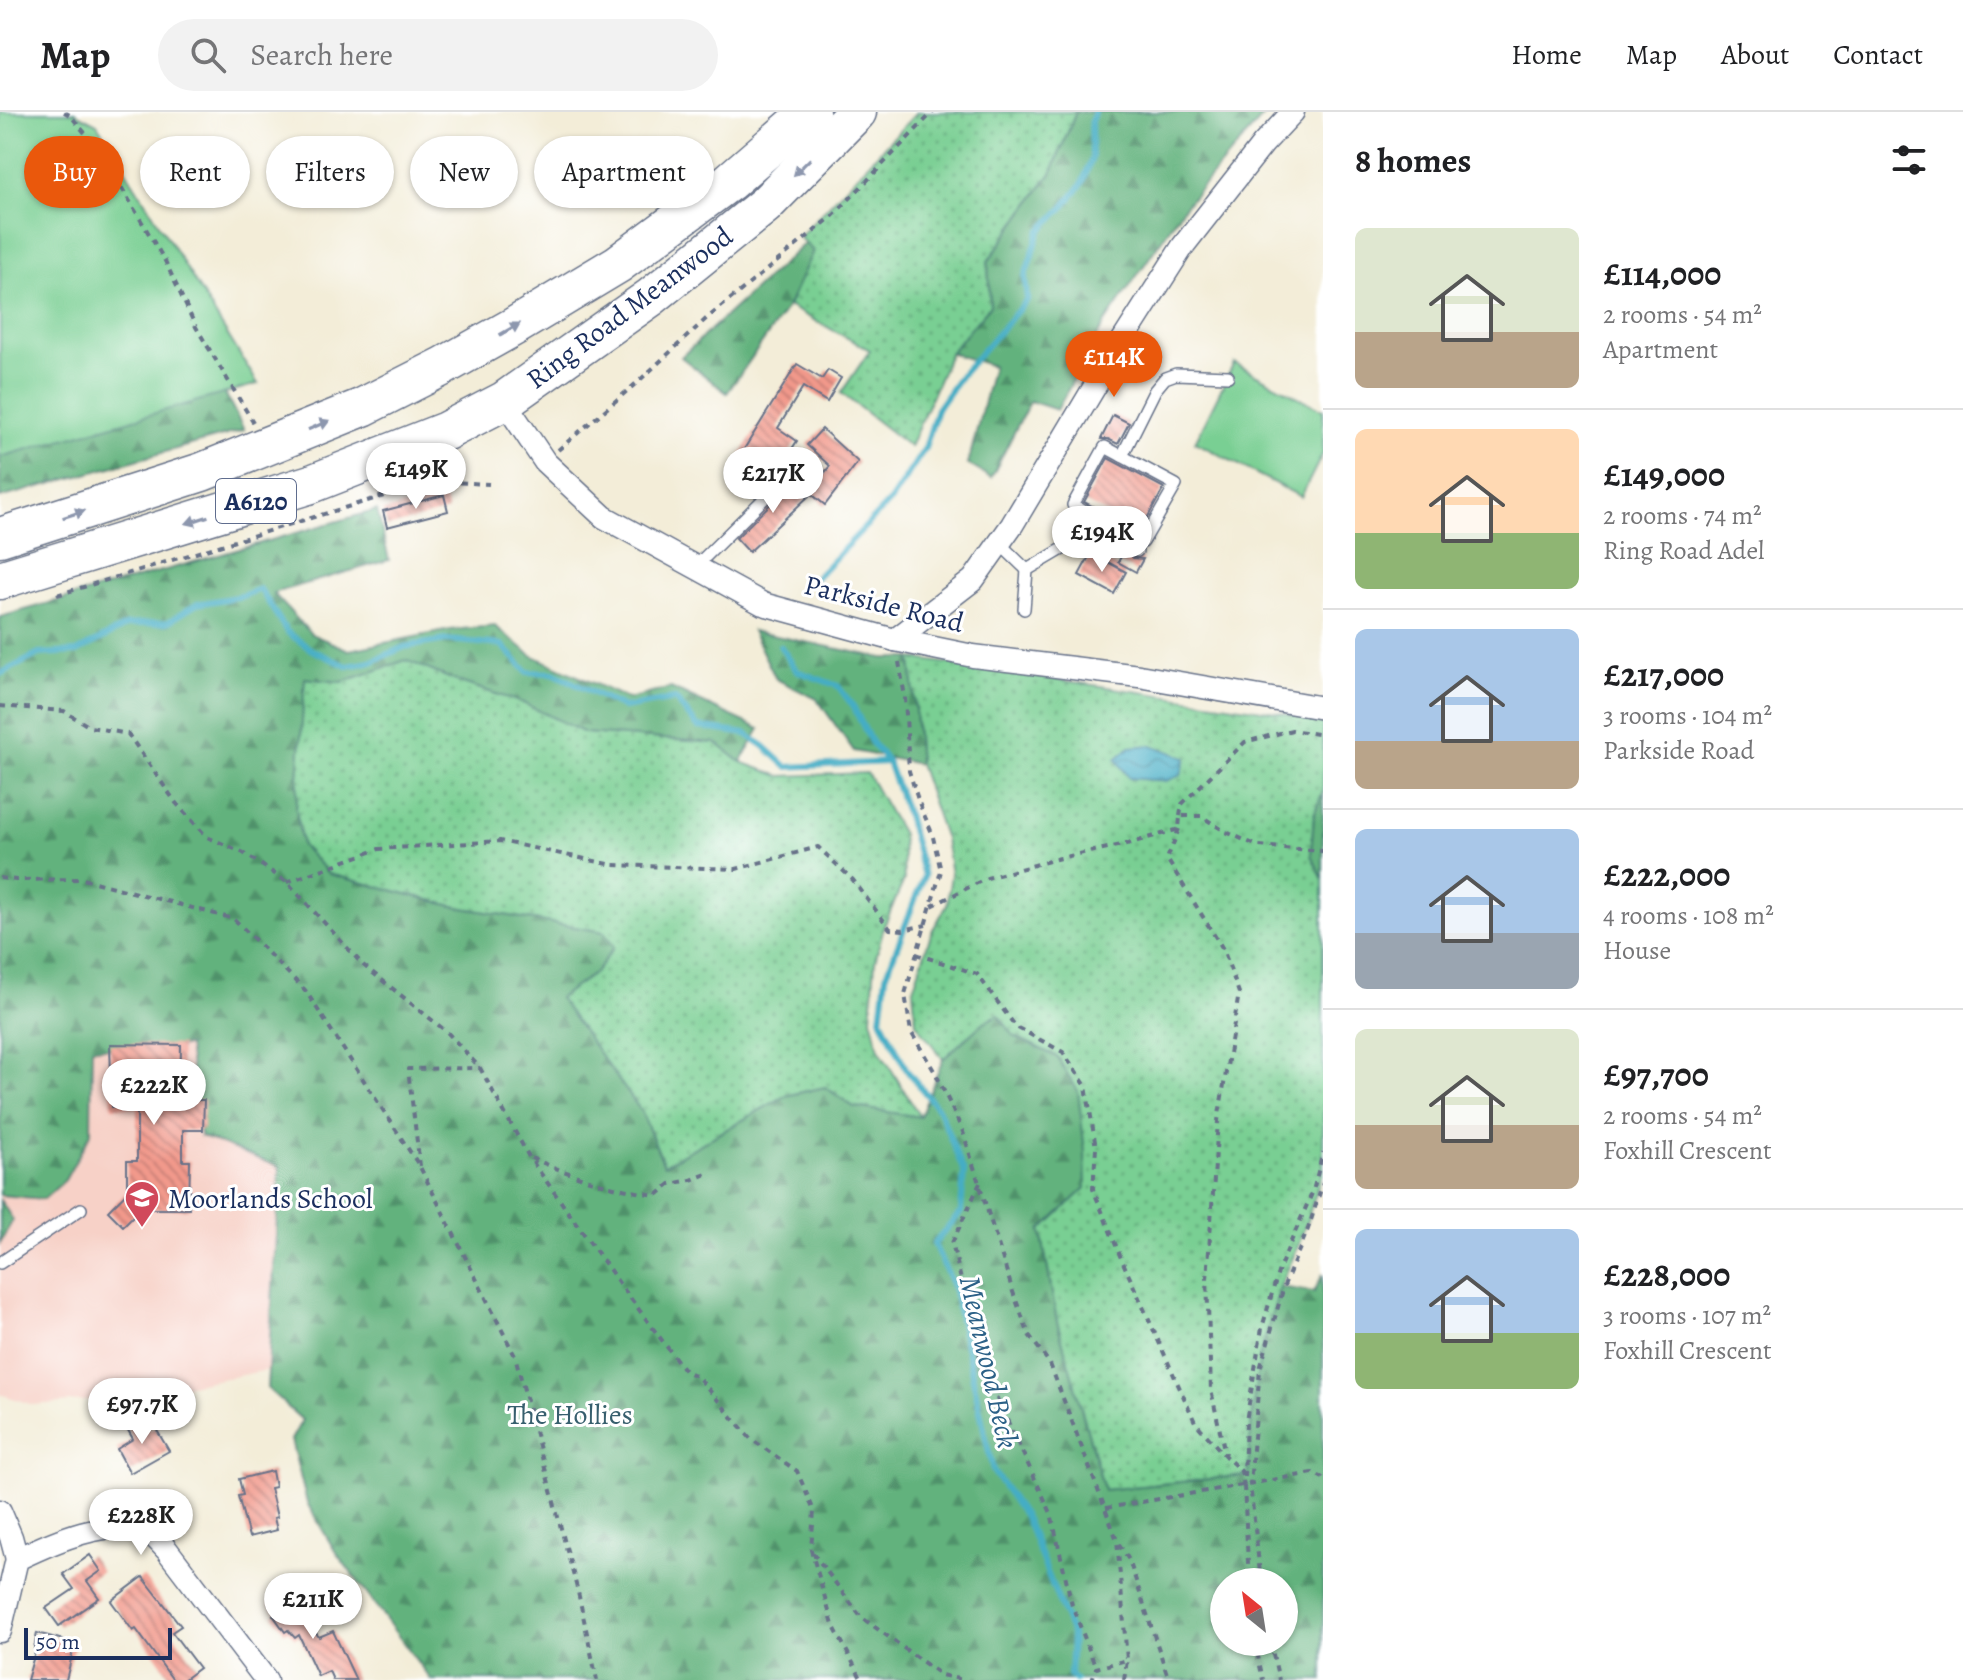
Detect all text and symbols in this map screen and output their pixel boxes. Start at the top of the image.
search box [158,19,718,91]
text: Map [40,29,110,81]
icon: search [186,33,230,77]
text: Search here [250,35,393,75]
text: Home [1511,36,1582,74]
text: Map [1626,36,1677,74]
text: About [1721,36,1789,74]
text: Contact [1833,36,1923,74]
chip: Buy [24,136,124,208]
chip: Rent [140,136,250,208]
chip: Filters [266,136,394,208]
chip: New [410,136,518,208]
chip: Apartment [534,136,714,208]
text: 8 homes [1355,137,1471,184]
icon: filters [1887,138,1931,182]
one-way arrow [793,157,812,176]
street label: Ring Road Meanwood [519,217,741,398]
text: £114,000 [1603,250,1721,297]
icon: home [1419,260,1515,356]
text: 2 rooms · 54 m² [1603,297,1762,332]
one-way arrow [499,322,521,336]
pin: £114K [1058,331,1170,399]
text: Apartment [1603,332,1718,367]
text: £114K [1083,339,1145,374]
one-way arrow [307,419,331,432]
pin: £149K [360,443,472,511]
pin: £217K [717,447,829,515]
text: £149K [384,451,448,486]
text: £149,000 [1603,451,1725,498]
text: £217K [741,455,805,490]
icon: home [1419,461,1515,557]
road number: A6120 [216,479,296,523]
text: 2 rooms · 74 m² [1603,498,1762,533]
pin: £194K [1046,506,1158,574]
one-way arrow [63,507,87,519]
one-way arrow [184,514,208,527]
text: £194K [1070,514,1134,549]
text: Ring Road Adel [1603,533,1764,568]
street label: Parkside Road [800,566,968,642]
text: £217,000 [1603,651,1724,698]
icon: home [1419,661,1515,757]
text: 3 rooms · 104 m² [1603,698,1772,733]
text: Parkside Road [1603,733,1754,768]
text: £222,000 [1603,851,1730,898]
icon: home [1419,861,1515,957]
text: 4 rooms · 108 m² [1603,898,1774,933]
text: House [1603,933,1671,968]
text: £97,700 [1603,1051,1709,1098]
pin: £222K [98,1059,210,1127]
icon: home [1419,1061,1515,1157]
text: £222K [120,1067,188,1102]
text: 2 rooms · 54 m² [1603,1098,1762,1133]
text: Foxhill Crescent [1603,1133,1772,1168]
school or university icon: Moorlands School [123,1179,161,1229]
place label: Moorlands School [168,1180,373,1218]
text: £228,000 [1603,1251,1730,1298]
icon: home [1419,1261,1515,1357]
water label: Meanwood Beck [950,1272,1028,1452]
text: 3 rooms · 107 m² [1603,1298,1771,1333]
text: Foxhill Crescent [1603,1333,1772,1368]
pin: £97.7K [77,1378,207,1446]
text: £97.7K [106,1386,178,1421]
park label: The Hollies [507,1396,633,1434]
pin: £228K [85,1489,197,1557]
text: £228K [107,1497,175,1532]
north arrow [1210,1568,1298,1656]
map controls [1210,1568,1298,1656]
pin: £211K [257,1573,369,1641]
text: £211K [282,1581,344,1616]
scale bar [24,1624,172,1660]
text: 50 m [36,1627,80,1657]

